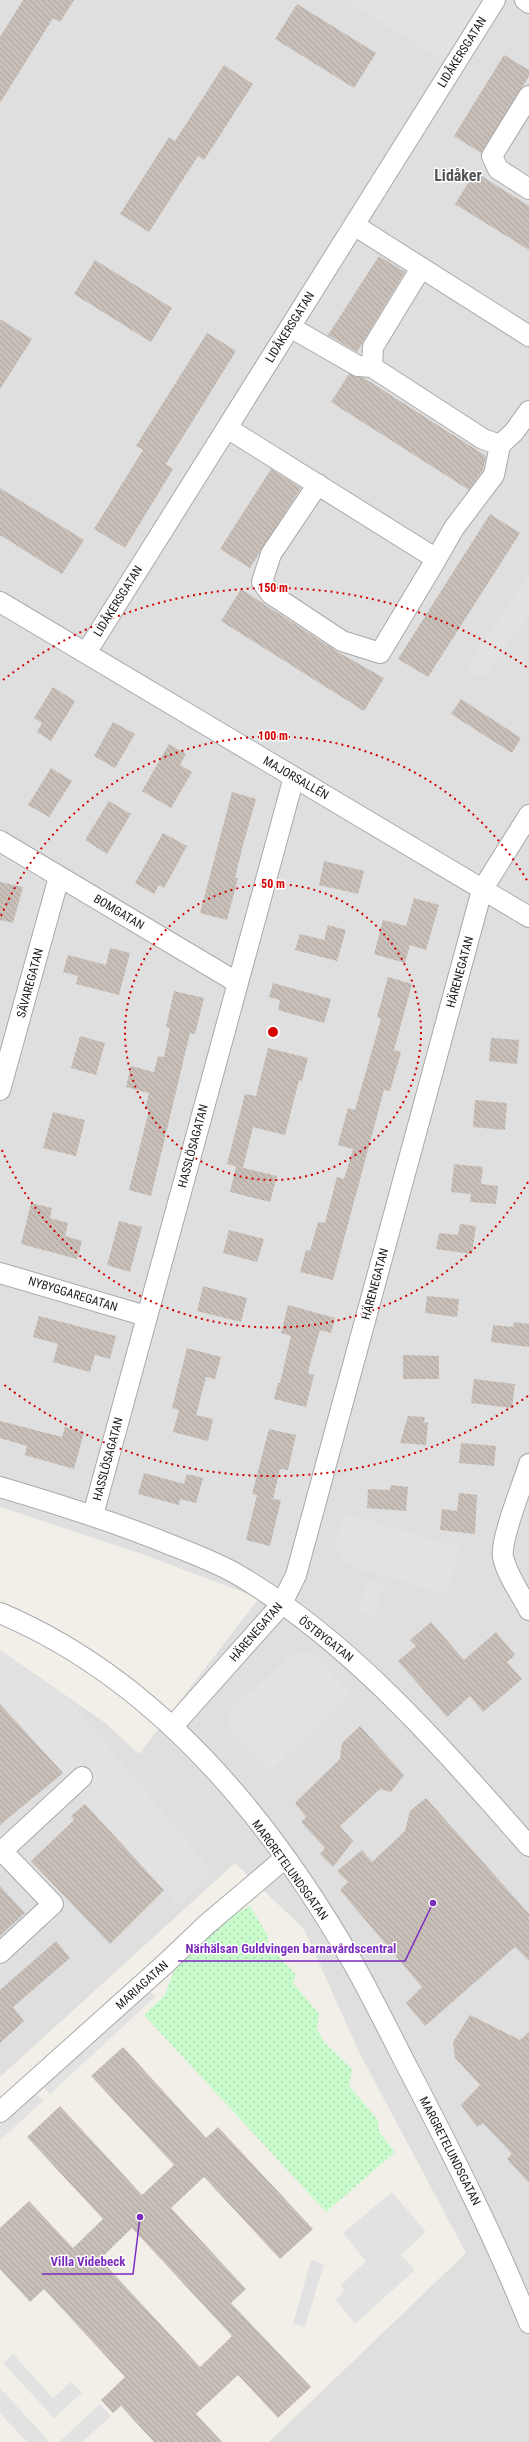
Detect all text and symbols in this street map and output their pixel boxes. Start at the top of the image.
street label: LIDÅKERSGATAN [433,13,489,90]
district label: Lidåker [434,166,482,185]
street label: LIDÅKERSGATAN [261,288,317,365]
street label: LIDÅKERSGATAN [89,562,145,639]
text: 150 m [258,581,288,595]
text: 100 m [258,729,288,743]
street label: MAJORSALLÉN [261,753,332,802]
text: 50 m [261,877,285,891]
street label: BOMGATAN [91,892,147,932]
street label: HÄRENEGATAN [443,934,476,1009]
street label: SÄVAREGATAN [13,946,46,1019]
centre of rings [266,1025,280,1039]
street label: HASSLÖSAGATAN [174,1102,211,1189]
street label: HÄRENEGATAN [358,1246,391,1321]
street label: NYBYGGAREGATAN [27,1274,119,1314]
street label: HASSLÖSAGATAN [89,1415,126,1502]
street label: HÄRENEGATAN [226,1599,285,1664]
street label: ÖSTBYGATAN [296,1613,357,1665]
street label: MARGRETELUNDSGATAN [249,1817,331,1923]
callout: Närhälsan Guldvingen barnavårdscentral [178,1936,405,1961]
text: Närhälsan Guldvingen barnavårdscentral [186,1941,396,1956]
street label: MARIAGATAN [113,1958,171,2012]
street label: MARGRETELUNDSGATAN [416,2094,484,2208]
callout: Villa Videbeck [42,2249,133,2274]
text: Villa Videbeck [51,2254,126,2269]

